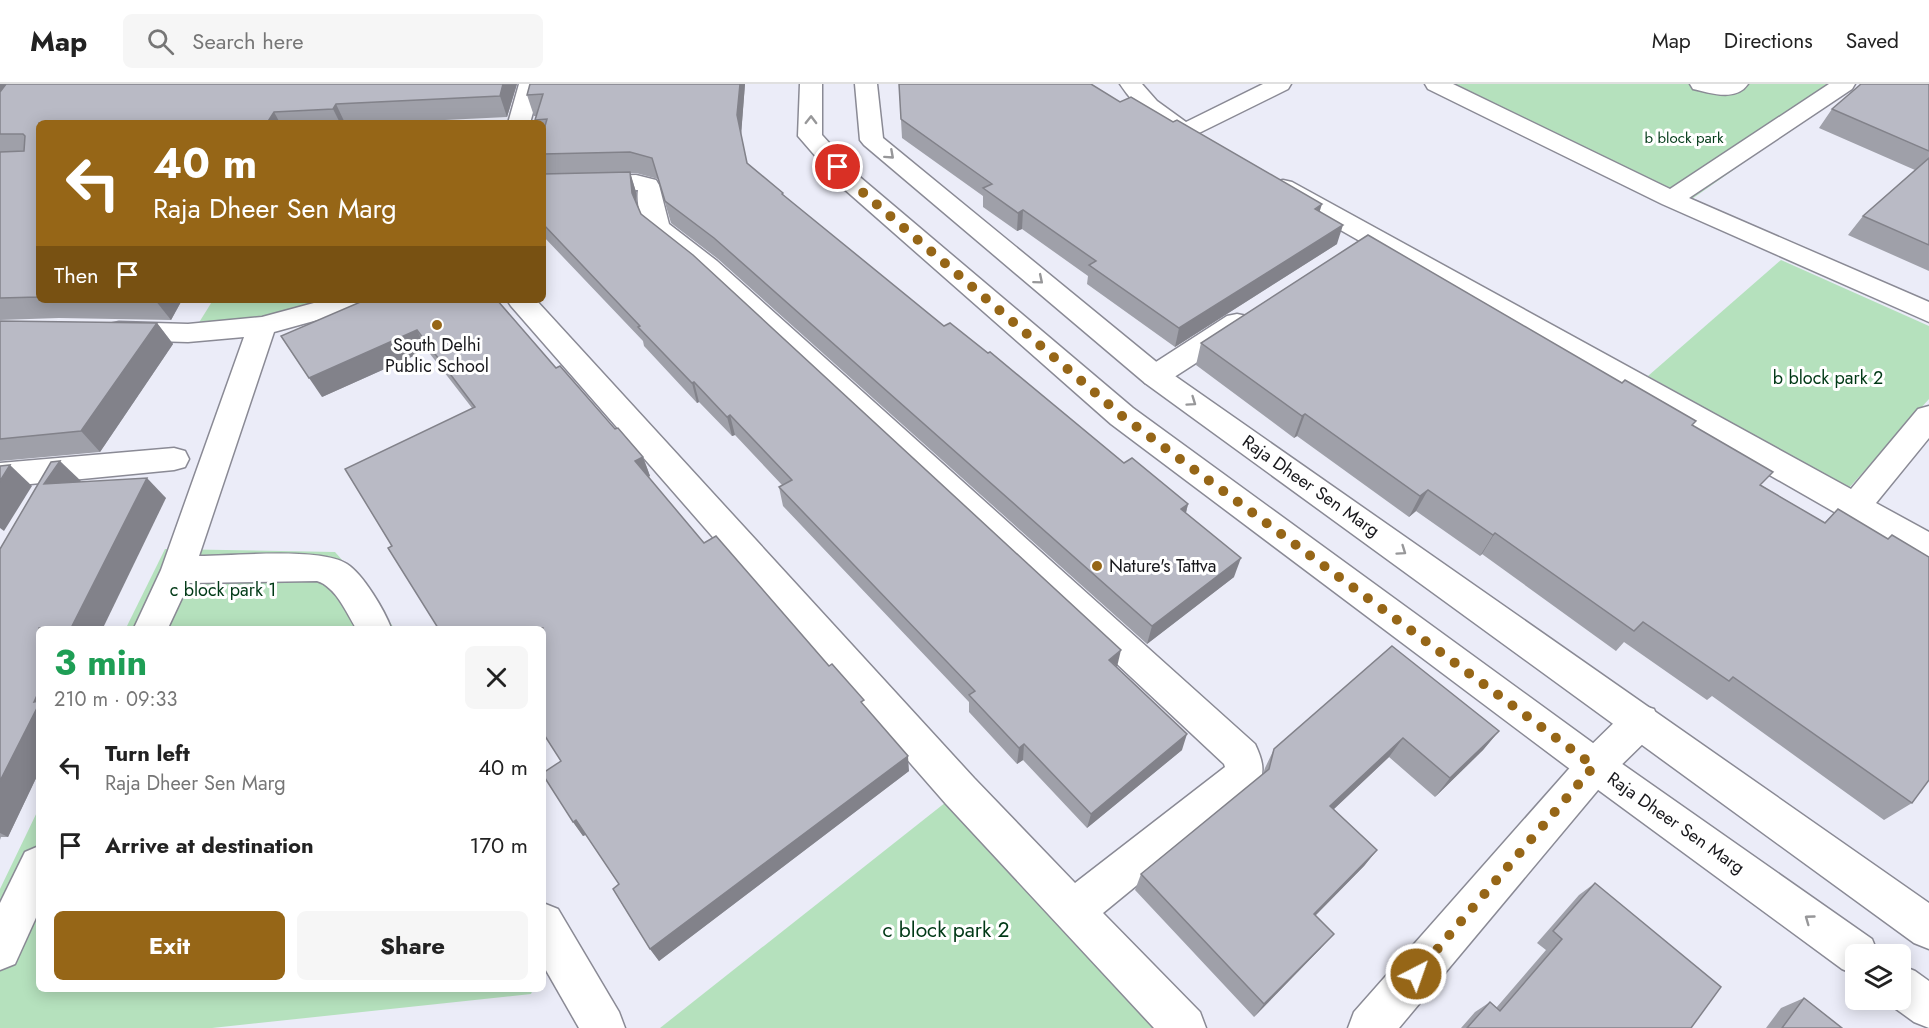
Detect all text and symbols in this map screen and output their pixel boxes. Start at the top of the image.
search box [123,14,543,68]
text: Map [30,21,87,62]
icon: search [144,25,177,58]
text: Search here [192,25,304,57]
text: Map [1652,26,1691,56]
text: Directions [1724,26,1813,56]
text: Saved [1846,26,1899,56]
one-way arrow [804,116,817,125]
park label: b block park [1644,127,1724,149]
text: 40 m [153,133,257,194]
pin [812,141,863,192]
icon: left [54,144,132,222]
one-way arrow [883,148,893,159]
icon: arrive [821,150,854,183]
text: Raja Dheer Sen Marg [153,189,397,228]
icon: arrive [111,258,144,291]
text: Then [54,259,99,291]
one-way arrow [1032,273,1043,284]
marker: South Delhi Public School [430,318,444,332]
place label: South Delhi Public School [385,332,489,379]
park label: b block park 2 [1773,365,1883,391]
one-way arrow [1185,395,1196,406]
street label: Raja Dheer Sen Marg [1237,429,1385,543]
one-way arrow [1396,544,1407,555]
place label: Nature's Tattva [1109,553,1216,579]
marker: Nature's Tattva [1090,559,1104,573]
park label: c block park 1 [170,577,276,603]
text: 3 min [54,636,147,688]
button: close [465,646,528,709]
text: 210 m · 09:33 [54,685,177,714]
text: Turn left [105,737,190,769]
icon: left [54,751,87,784]
text: 40 m [478,751,528,783]
street label: Raja Dheer Sen Marg [1602,766,1750,880]
text: Raja Dheer Sen Marg [105,769,286,798]
icon: arrive [54,829,87,862]
text: Arrive at destination [105,829,314,861]
text: 170 m [470,829,528,861]
button: Exit [54,911,285,980]
button: Share [297,911,528,980]
park label: c block park 2 [883,915,1009,945]
one-way arrow [1805,916,1816,927]
position arrow [1384,942,1448,1006]
map controls [1845,944,1911,1010]
button: layers [1845,944,1911,1010]

